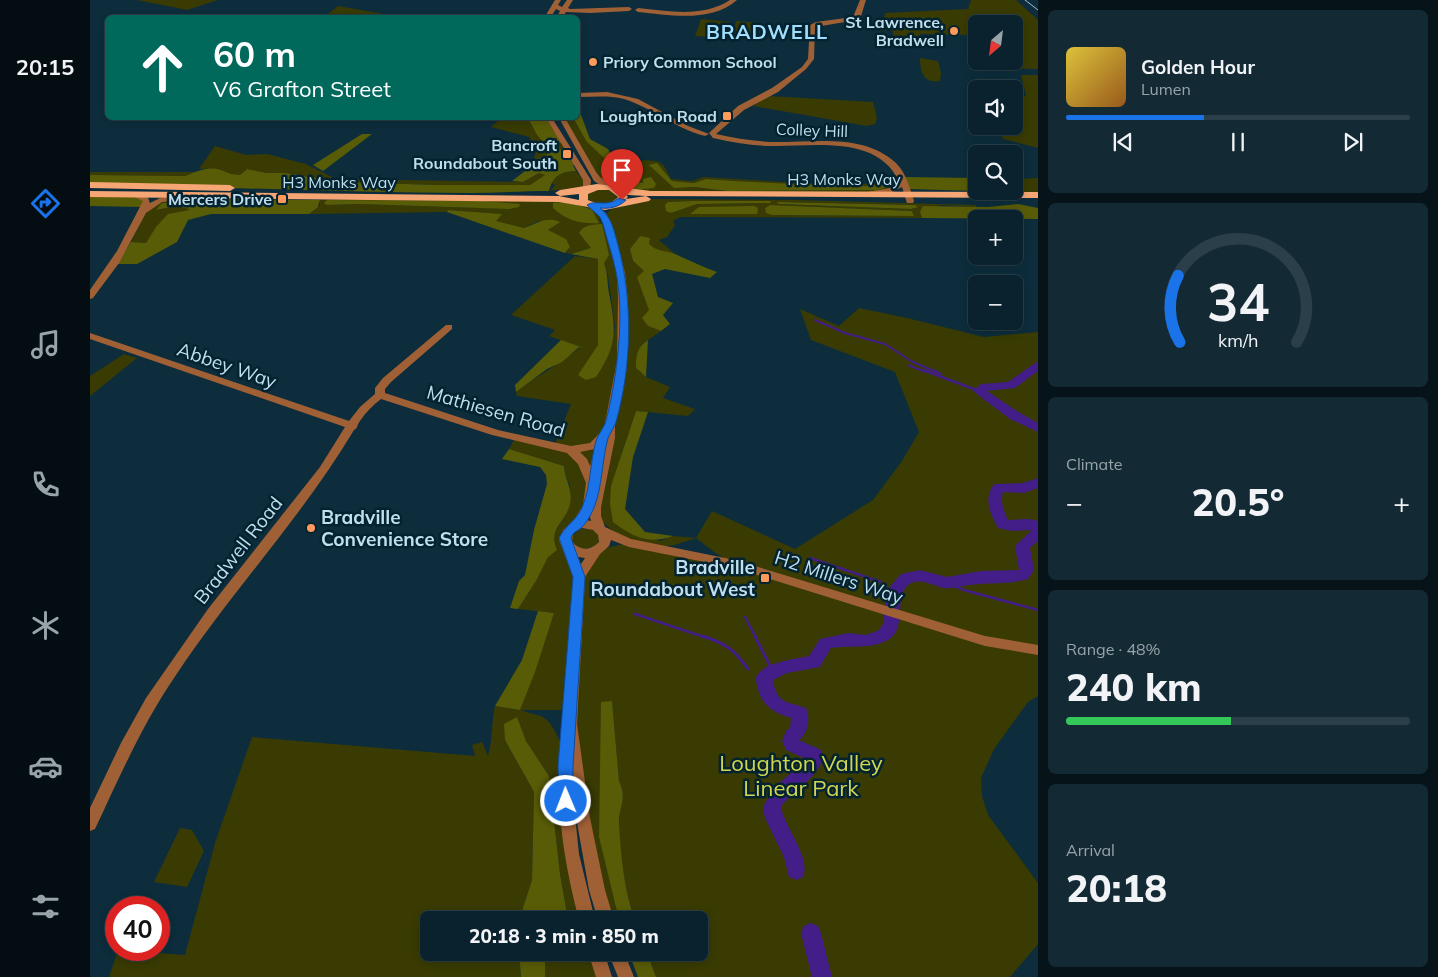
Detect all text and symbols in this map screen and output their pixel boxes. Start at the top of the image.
place label: St Lawrence, Bradwell [845,12,944,50]
north arrow [968,15,1022,70]
map controls [968,15,1023,330]
district label: BRADWELL [706,19,828,44]
marker: St Lawrence, Bradwell [948,25,960,37]
text: 60 m [213,32,296,76]
icon: ahead [130,35,195,100]
place label: Priory Common School [603,52,777,72]
text: 20:15 [16,53,74,81]
text: Golden Hour [1141,55,1255,79]
marker: Priory Common School [587,56,599,68]
text: V6 Grafton Street [213,75,391,103]
text: Lumen [1141,79,1191,99]
button: sound [968,80,1023,135]
place label: Loughton Road [600,106,717,126]
marker: Loughton Road [721,110,733,122]
street label: Colley Hill [776,119,848,141]
icon: previous [1109,128,1137,156]
icon: pause [1224,128,1252,156]
icon: next [1339,128,1367,156]
place label: Bancroft Roundabout South [413,135,557,173]
button: search [968,145,1023,200]
marker: Bancroft Roundabout South [561,148,573,160]
pin [601,149,643,200]
icon: arrive [608,156,636,184]
street label: H3 Monks Way [787,169,901,189]
street label: H3 Monks Way [282,172,396,192]
icon: directions [28,186,63,221]
place label: Mercers Drive [168,189,272,209]
marker: Mercers Drive [276,193,288,205]
button: + [968,210,1023,265]
text: 34 [1207,269,1269,334]
button: − [968,275,1023,330]
icon: music [28,327,63,362]
text: km/h [1218,329,1258,351]
street label: Abbey Way [174,337,280,393]
street label: Mathiesen Road [424,380,568,442]
text: Climate [1066,454,1122,474]
icon: phone [28,467,63,502]
text: 20.5° [1192,478,1284,526]
text: − [1066,485,1083,520]
text: + [1393,485,1410,520]
street label: Bradwell Road [189,491,287,609]
place label: Bradville Convenience Store [321,505,488,551]
marker: Bradville Convenience Store [305,522,317,534]
street label: H2 Millers Way [772,545,906,609]
place label: Bradville Roundabout West [590,555,755,601]
marker: Bradville Roundabout West [759,572,771,584]
icon: climate [28,608,63,643]
text: Range · 48% [1066,639,1161,659]
text: 240 km [1066,663,1202,711]
icon: car [28,749,63,784]
park label: Loughton Valley Linear Park [719,749,883,802]
position arrow [539,774,591,826]
text: Arrival [1066,840,1115,860]
text: 20:18 [1066,864,1167,912]
icon: filters [28,889,63,924]
speed limit sign: 40 [105,896,170,961]
text: 20:18 · 3 min · 850 m [469,924,659,948]

